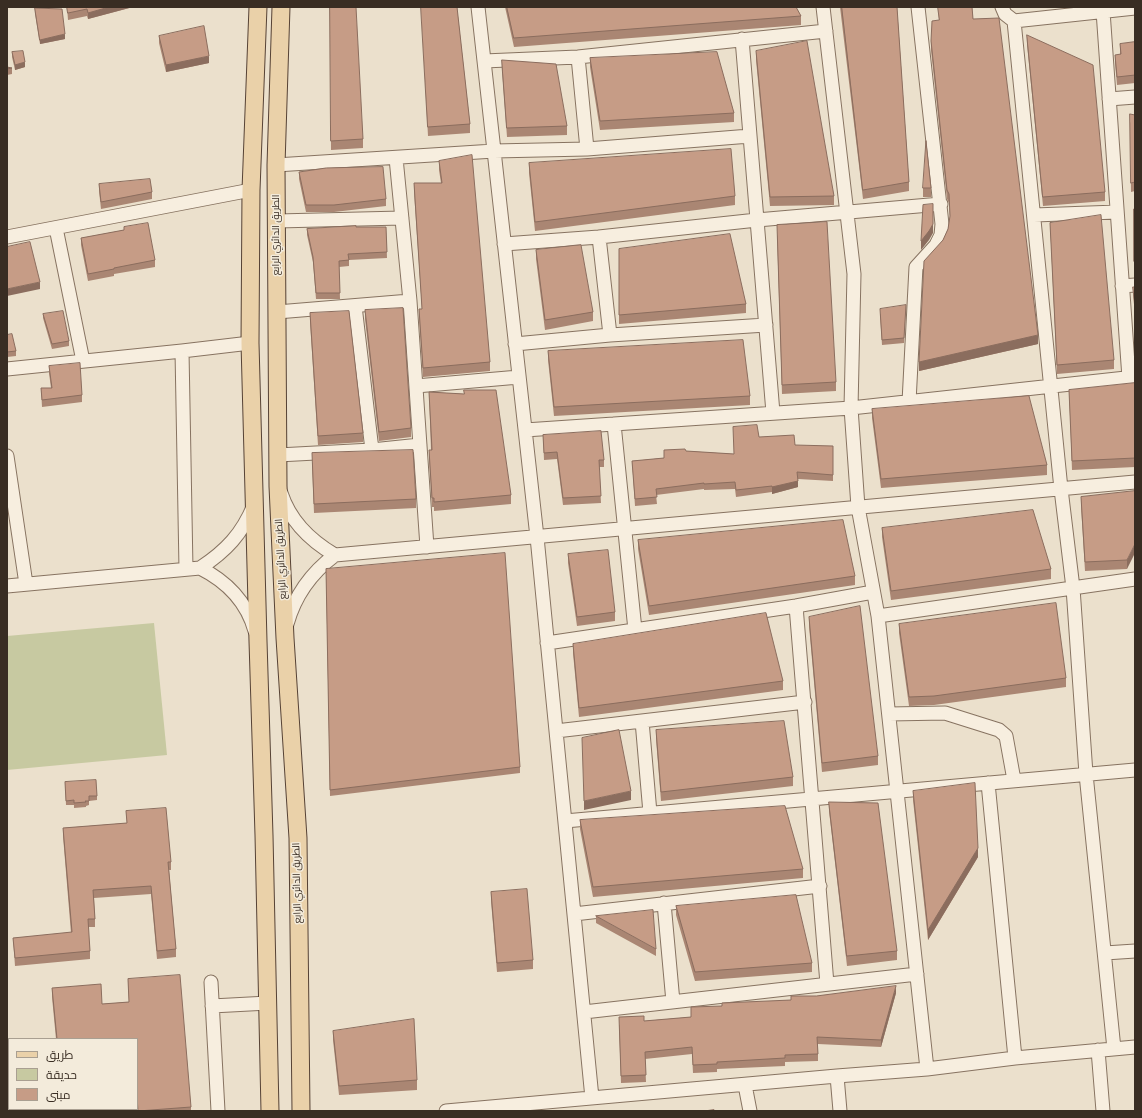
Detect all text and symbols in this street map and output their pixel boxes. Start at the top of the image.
street label: الطريق الدائري الرابع [271,195,283,275]
street label: الطريق الدائري الرابع [274,518,290,600]
street label: الطريق الدائري الرابع [291,842,305,924]
legend [8,1038,138,1110]
text: طريق [46,1043,73,1066]
text: حديقة [46,1063,77,1086]
text: مبنى [46,1083,71,1106]

